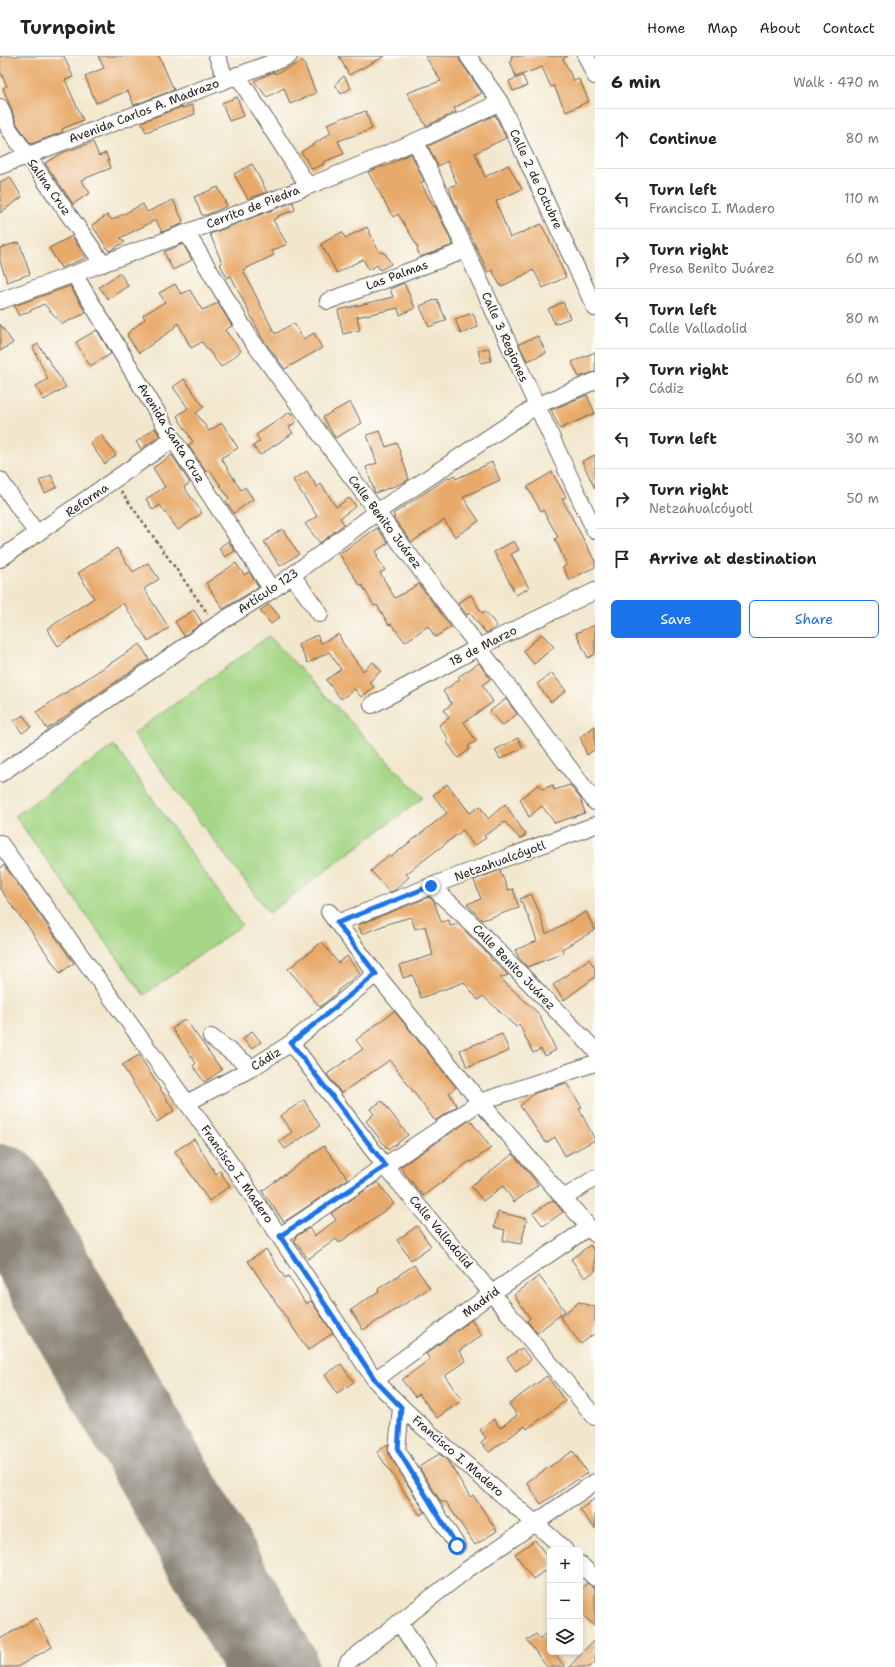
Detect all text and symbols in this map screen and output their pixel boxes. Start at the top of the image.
text: Turnpoint [20,15,116,40]
text: Home [647,19,686,37]
text: Map [708,19,738,37]
text: About [760,19,801,37]
text: Contact [823,19,875,37]
text: 6 min [611,71,661,93]
text: Walk · 470 m [793,74,879,91]
street label: Avenida Carlos A. Madrazo [67,75,221,147]
street label: Calle 2 de Octubre [506,126,566,232]
icon: ahead [611,128,633,150]
text: Continue [649,129,717,149]
text: 80 m [845,130,879,147]
street label: Salina Cruz [24,155,74,219]
text: Turn left [649,180,717,200]
street label: Cerrito de Piedra [204,182,302,232]
icon: left [611,188,633,210]
text: 110 m [844,190,879,207]
text: Francisco I. Madero [649,200,775,217]
text: Turn right [649,240,729,260]
icon: right [611,248,633,270]
text: 60 m [846,250,879,267]
street label: Las Palmas [364,256,430,294]
text: Presa Benito Juárez [649,260,775,277]
street label: Calle 3 Regiones [478,289,532,385]
text: Turn left [649,300,717,320]
icon: left [611,308,633,330]
text: 80 m [845,310,879,327]
text: Calle Valladolid [649,320,747,337]
text: Turn right [649,360,729,380]
icon: right [611,368,633,390]
text: 60 m [846,370,879,387]
street label: Avenida Santa Cruz [134,380,208,486]
text: Cádiz [649,380,684,397]
icon: left [611,428,633,450]
text: Turn left [649,429,717,449]
text: 30 m [845,430,879,447]
street label: Calle Benito Juárez [345,472,425,572]
street label: Reforma [62,479,112,521]
text: Turn right [649,480,729,500]
icon: right [611,488,633,510]
text: 50 m [846,490,879,507]
text: Netzahualcóyotl [649,500,753,517]
icon: arrive [611,548,633,570]
text: Arrive at destination [649,549,817,569]
street label: Artículo 123 [234,565,302,617]
button: Save [611,600,741,638]
button: Share [749,600,879,638]
street label: 18 de Marzo [446,622,520,670]
street label: Netzahualcóyotl [452,837,548,885]
route end [422,877,440,895]
street label: Calle Benito Juárez [469,921,559,1013]
street label: Cádiz [248,1044,284,1074]
street label: Francisco I. Madero [197,1122,277,1226]
street label: Calle Valladolid [406,1192,477,1272]
street label: Madrid [459,1283,503,1321]
street label: Francisco I. Madero [409,1412,507,1500]
route start [448,1537,466,1555]
map controls [547,1547,583,1655]
button: + [547,1547,583,1583]
button: − [547,1583,583,1619]
button: layers [547,1619,583,1655]

